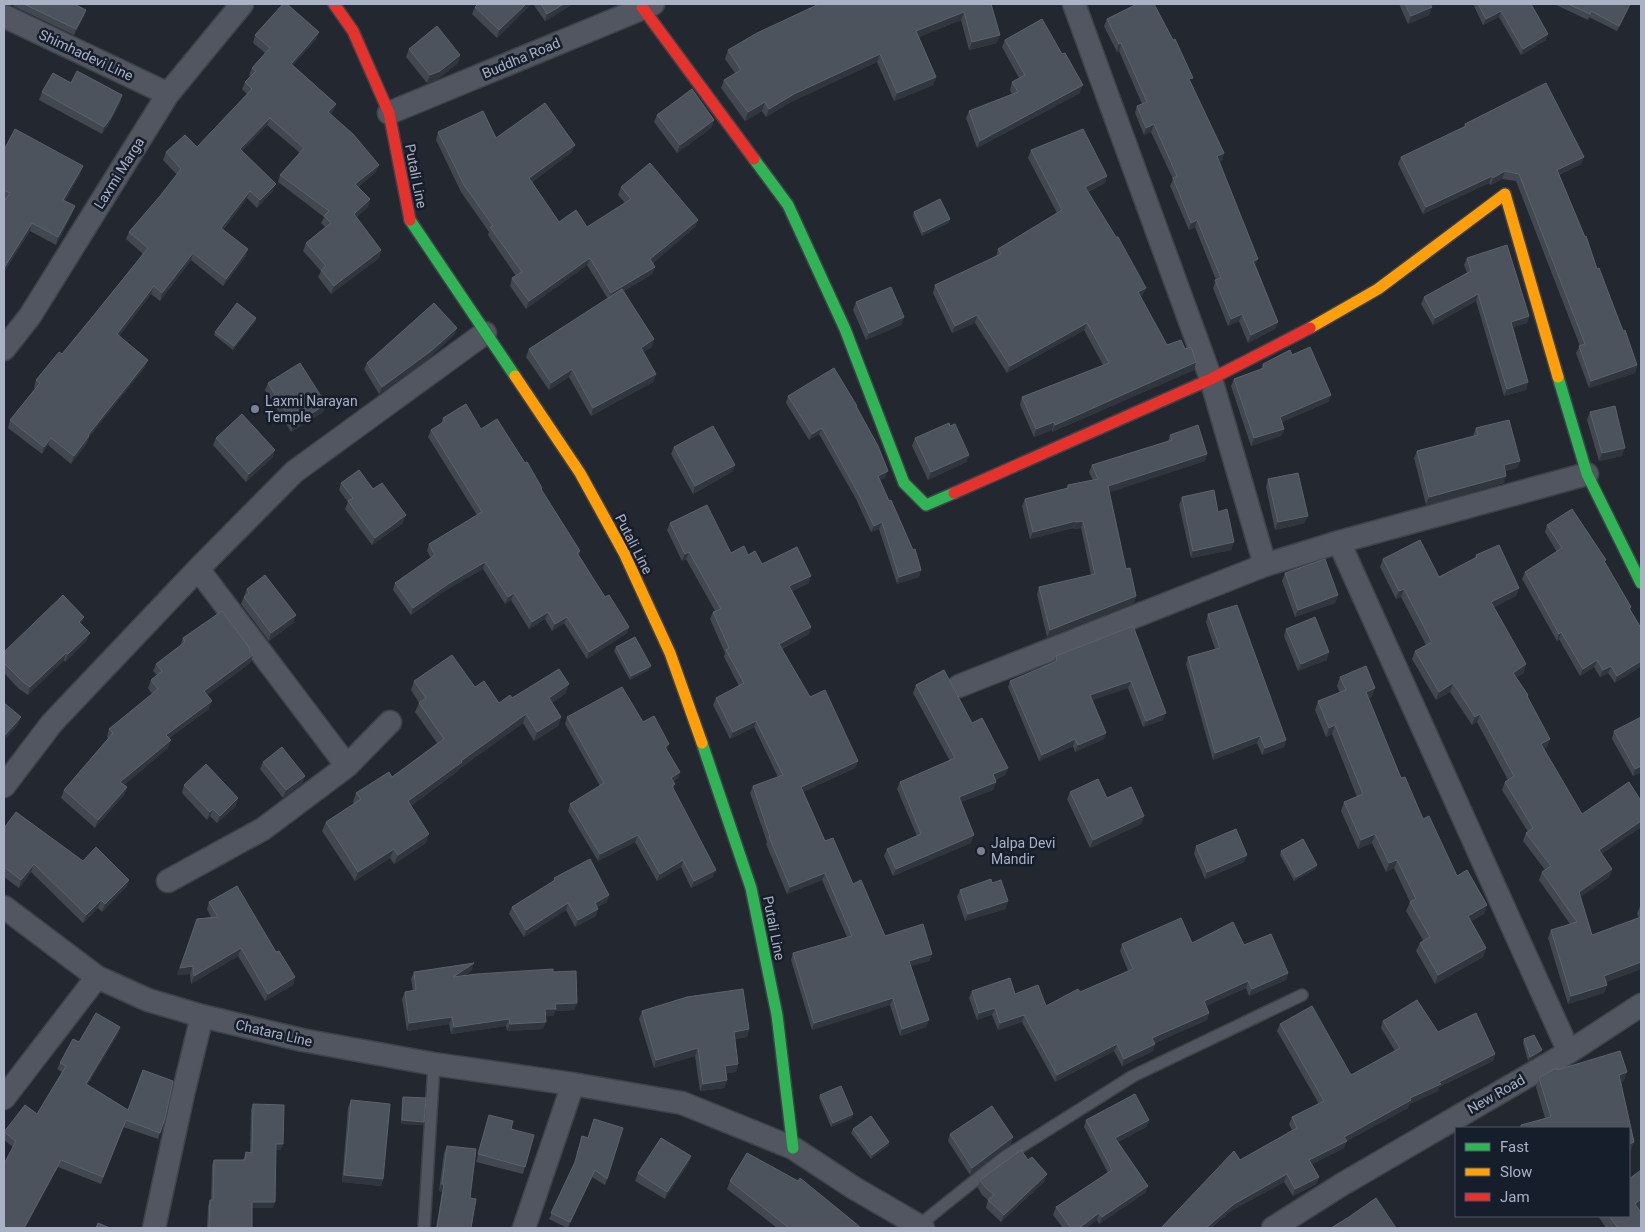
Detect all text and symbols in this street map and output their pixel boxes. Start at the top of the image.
street label: Shimhadevi Line [36,26,136,84]
street label: Buddha Road [480,34,562,82]
street label: Laxmi Marga [91,134,147,212]
street label: Putali Line [402,143,430,209]
place label: Laxmi Narayan Temple [265,393,358,425]
marker: Laxmi Narayan Temple [249,403,261,415]
street label: Putali Line [612,511,656,577]
place label: Jalpa Devi Mandir [991,835,1055,867]
marker: Jalpa Devi Mandir [975,845,987,857]
street label: Putali Line [760,895,788,961]
street label: Chatara Line [234,1016,314,1050]
street label: New Road [1464,1071,1528,1117]
legend [1455,1127,1630,1217]
text: Fast [1500,1138,1529,1156]
text: Slow [1500,1163,1532,1181]
text: Jam [1500,1188,1530,1206]

